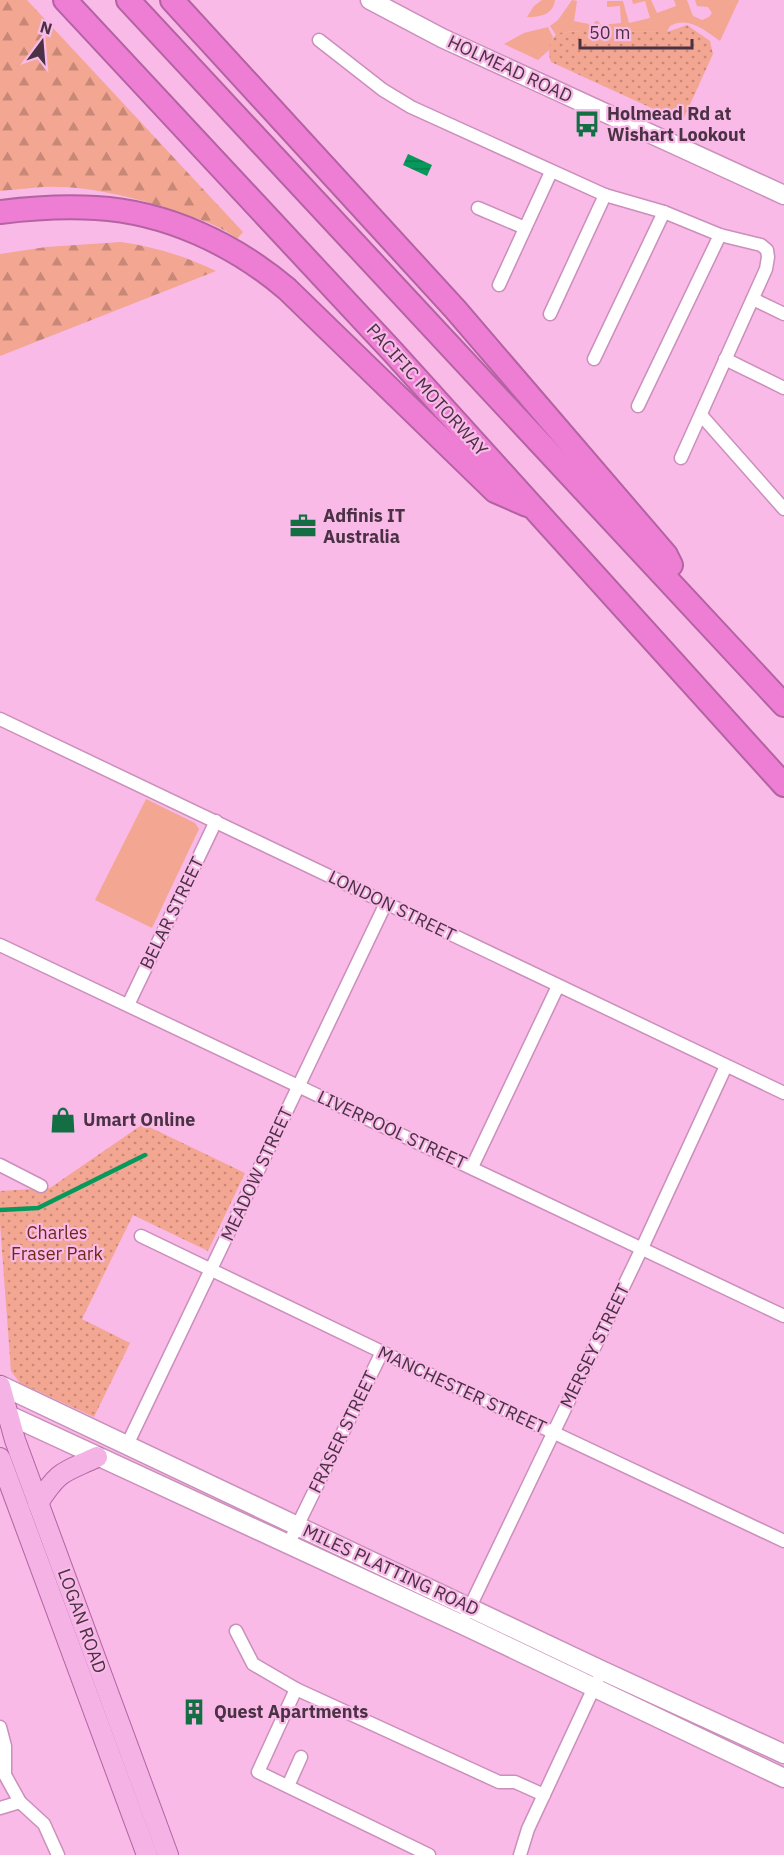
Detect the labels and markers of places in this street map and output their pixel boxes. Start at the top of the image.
place label: Holmead Rd at Wishart Lookout [607,102,746,146]
bus stop icon: Holmead Rd at Wishart Lookout [572,109,602,139]
place label: Adfinis IT Australia [323,504,406,548]
office icon: Adfinis IT Australia [288,511,318,541]
shop icon: Umart Online [48,1105,78,1135]
place label: Umart Online [83,1108,195,1131]
building icon: Quest Apartments [179,1697,209,1727]
place label: Quest Apartments [214,1700,368,1723]

